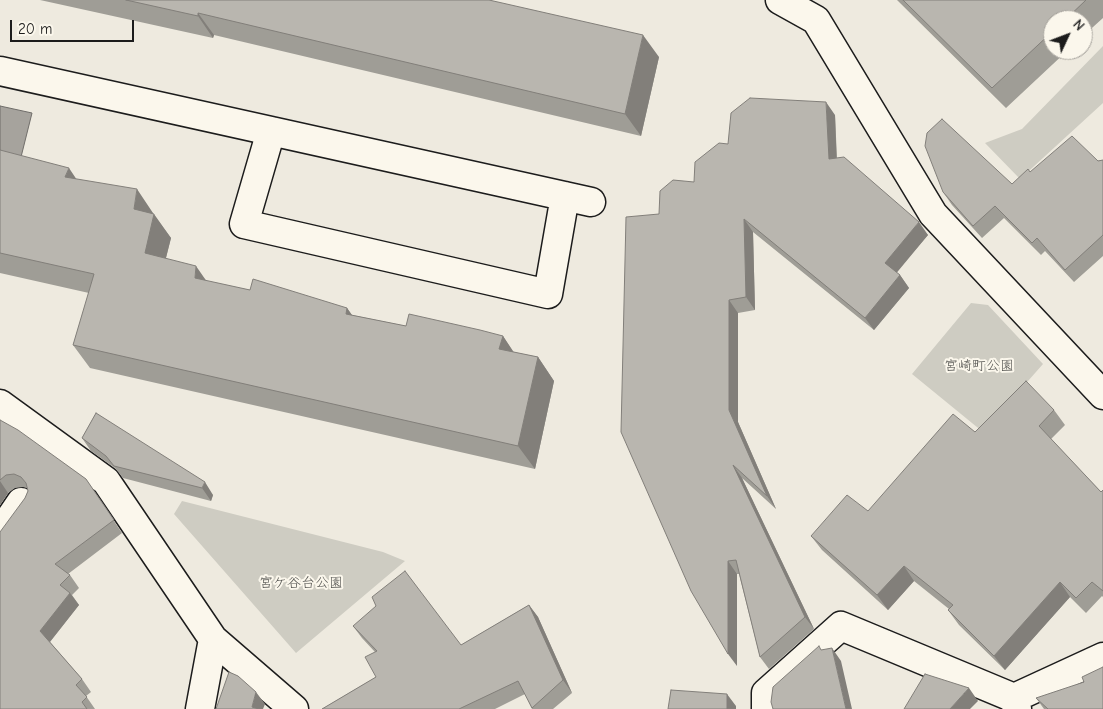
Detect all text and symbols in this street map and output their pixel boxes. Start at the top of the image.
scale bar [12,10,136,42]
north arrow [1043,10,1093,60]
text: N [1069,16,1088,34]
text: 20 m [18,20,52,38]
park label: 宮崎町公園 [944,358,1014,374]
park label: 宮ケ谷台公園 [259,575,343,591]

